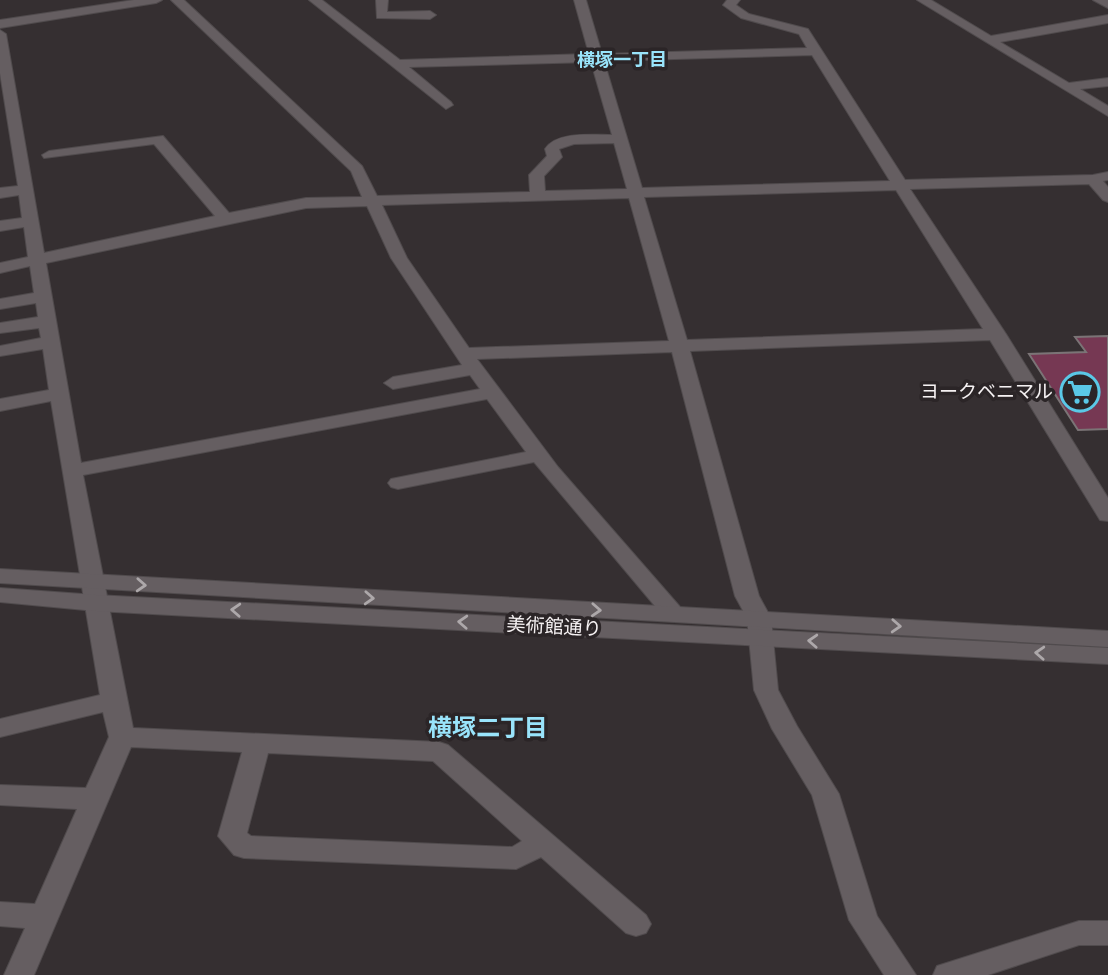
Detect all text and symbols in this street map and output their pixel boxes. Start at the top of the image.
district label: 横塚一丁目 [577,48,667,72]
supermarket icon: ヨークベニマル [1059,371,1101,413]
place label: ヨークベニマル [920,379,1053,405]
one-way arrow [136,578,147,593]
one-way arrow [363,590,374,605]
one-way arrow [591,602,602,617]
one-way arrow [230,603,241,618]
street label: 美術館通り [506,612,602,642]
one-way arrow [457,614,468,629]
one-way arrow [891,619,902,634]
one-way arrow [807,634,818,649]
one-way arrow [1034,645,1045,660]
district label: 横塚二丁目 [428,712,548,744]

